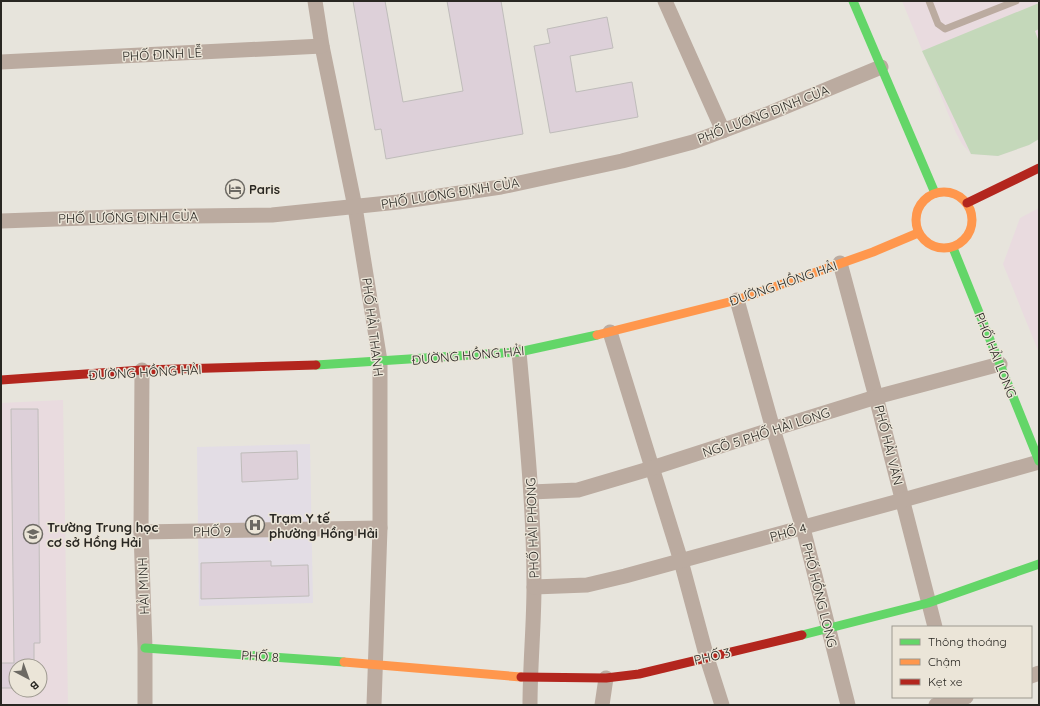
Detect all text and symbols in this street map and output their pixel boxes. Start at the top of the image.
street label: PHỐ ĐINH LỄ [122,43,202,64]
street label: PHỐ LƯƠNG ĐỊNH CỦA [695,81,832,147]
street label: PHỐ LƯƠNG ĐỊNH CỦA [380,174,521,212]
hotel icon: Paris [224,178,246,200]
place label: Paris [249,181,280,197]
street label: PHỐ LƯƠNG ĐỊNH CỦA [58,208,199,226]
street label: ĐƯỜNG HỒNG HẢI [727,256,839,309]
street label: PHỐ HẢI THANH [359,277,387,377]
street label: PHỐ HẢI LONG [972,310,1020,400]
street label: ĐƯỜNG HỒNG HẢI [411,341,525,368]
street label: ĐƯỜNG HỒNG HẢI [88,360,202,383]
street label: PHỐ HẢI VÂN [871,403,907,487]
street label: NGÕ 5 PHỐ HẢI LONG [700,404,832,460]
street label: PHỐ HẢI PHONG [522,477,542,579]
place label: Trạm Y tế phường Hồng Hải [269,510,378,541]
hospital icon: Trạm Y tế phường Hồng Hải [244,514,266,536]
place label: Trường Trung học cơ sở Hồng Hải [47,519,158,550]
street label: PHỐ 4 [768,519,808,545]
school or university icon: Trường Trung học cơ sở Hồng Hải [22,523,44,545]
street label: PHỐ 9 [193,523,231,539]
street label: PHỐ HỒNG LONG [799,541,842,649]
street label: HẢI MINH [134,557,152,615]
legend [892,626,1032,698]
text: Thông thoáng [928,634,1007,649]
street label: PHỐ 3 [692,644,732,668]
street label: PHỐ 8 [241,647,279,665]
text: Chậm [928,654,961,669]
north arrow [8,658,48,698]
text: Kẹt xe [928,674,963,689]
text: B [27,678,42,693]

